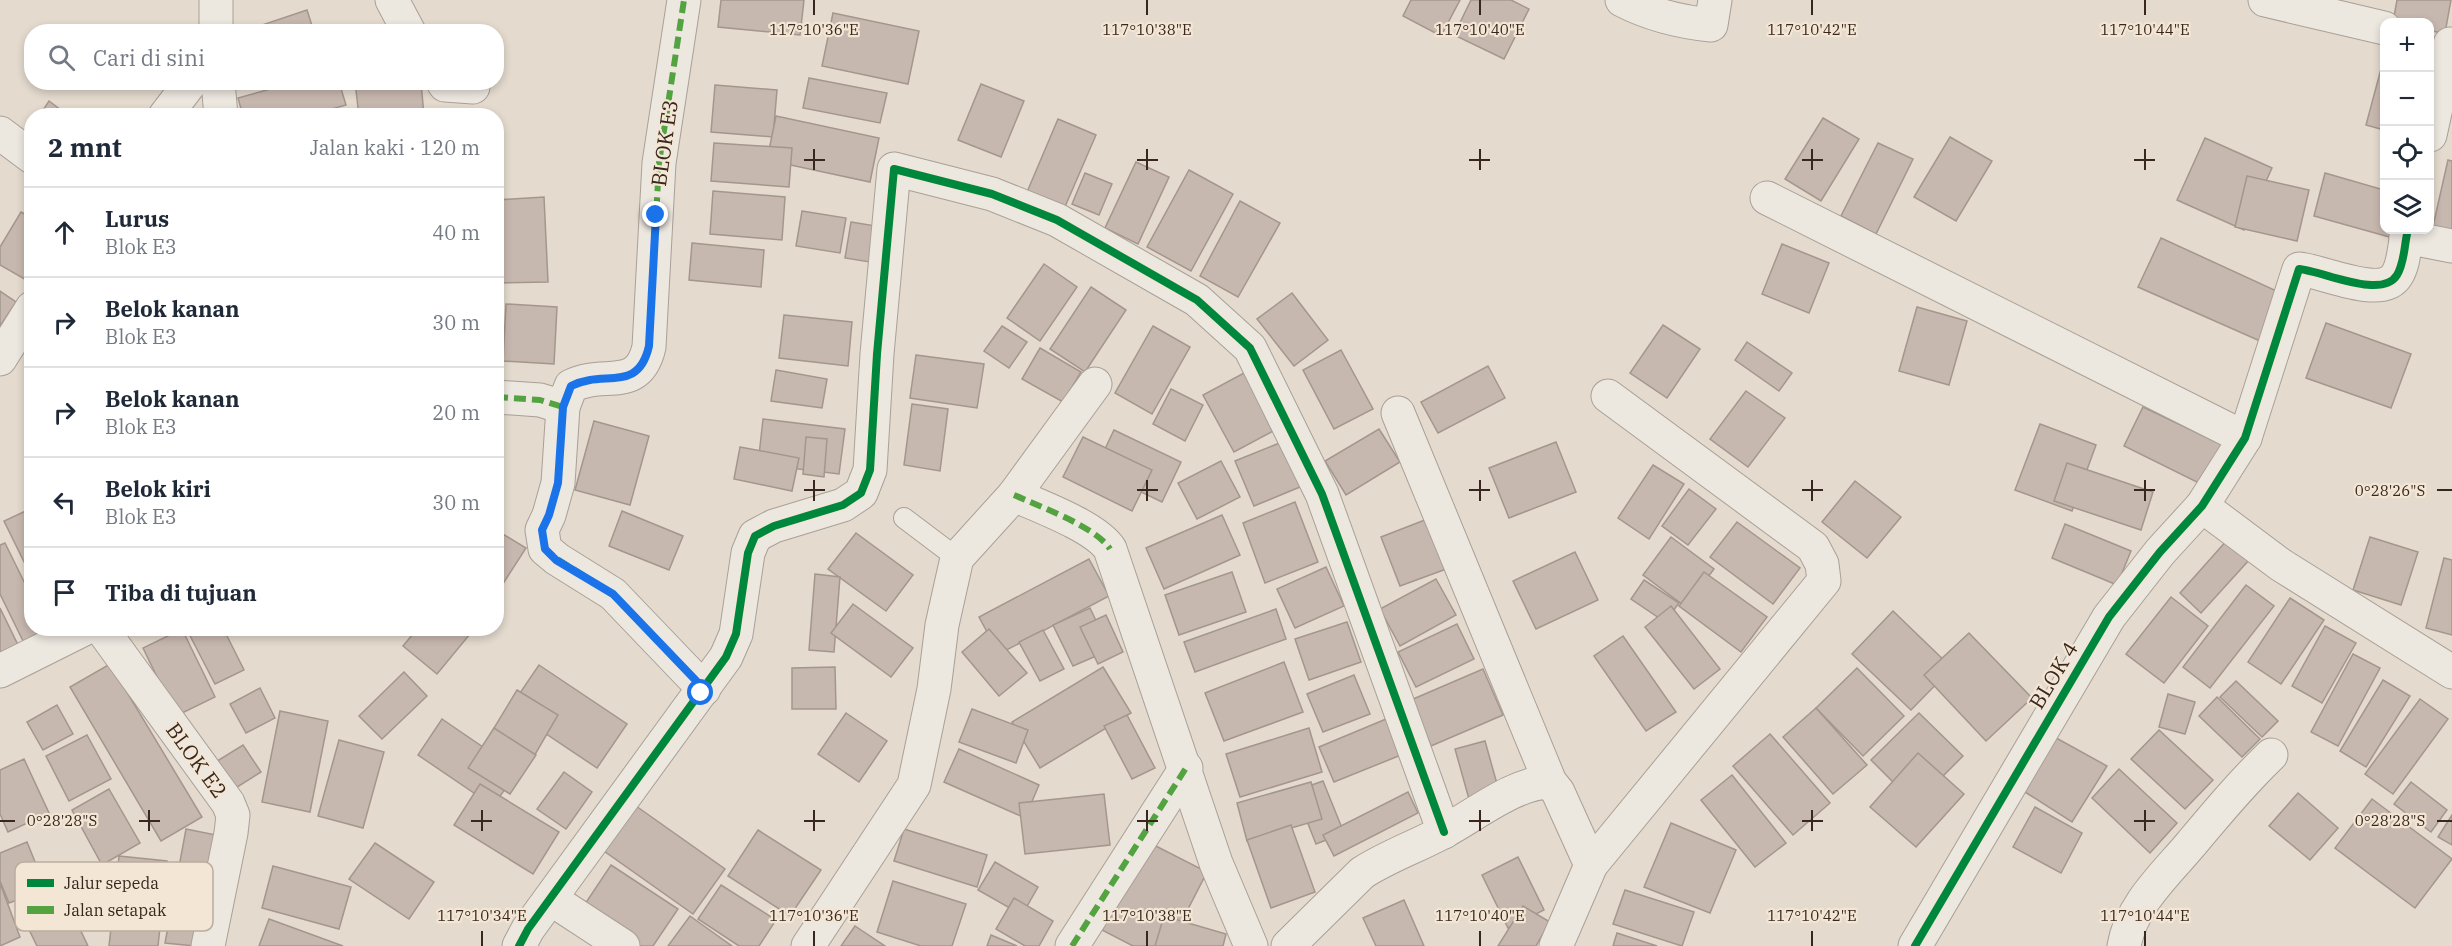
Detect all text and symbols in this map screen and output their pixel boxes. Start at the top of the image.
map controls [2380,18,2434,234]
button: + [2380,18,2434,72]
text: 117°10'36"E [769,20,859,39]
text: 117°10'38"E [1102,20,1192,39]
text: 117°10'40"E [1435,20,1525,39]
text: 117°10'42"E [1767,20,1857,39]
text: 117°10'44"E [2100,20,2190,39]
search box [24,24,504,90]
icon: search [45,41,78,74]
text: Cari di sini [93,43,205,72]
button: − [2380,72,2434,126]
street label: BLOK E3 [644,98,684,188]
button: locate [2380,126,2434,180]
text: 2 mnt [48,130,122,164]
text: Jalan kaki · 120 m [310,134,480,161]
button: layers [2380,180,2434,234]
route end [642,201,668,227]
text: Lurus [105,204,169,233]
icon: ahead [48,216,81,249]
text: 40 m [432,219,480,246]
text: Blok E3 [105,233,177,260]
text: Belok kanan [105,294,240,323]
icon: right [48,306,81,339]
text: 30 m [432,309,480,336]
text: Blok E3 [105,323,177,350]
text: Belok kanan [105,384,240,413]
icon: right [48,396,81,429]
text: 20 m [432,399,480,426]
text: Blok E3 [105,413,177,440]
text: Belok kiri [105,474,211,503]
text: 0°28'26"S [2355,481,2425,500]
icon: left [48,486,81,519]
text: 30 m [432,489,480,516]
text: Blok E3 [105,503,177,530]
icon: arrive [48,576,81,609]
text: Tiba di tujuan [105,578,257,607]
street label: BLOK 4 [2022,636,2084,714]
route start [687,679,713,705]
street label: BLOK E2 [160,717,234,803]
text: 0°28'28"S [27,811,97,830]
text: 0°28'28"S [2355,811,2425,830]
legend [15,862,213,931]
text: Jalur sepeda [64,873,159,893]
text: Jalan setapak [64,900,167,920]
text: 117°10'34"E [437,906,527,925]
text: 117°10'36"E [769,906,859,925]
text: 117°10'38"E [1102,906,1192,925]
text: 117°10'40"E [1435,906,1525,925]
text: 117°10'42"E [1767,906,1857,925]
text: 117°10'44"E [2100,906,2190,925]

